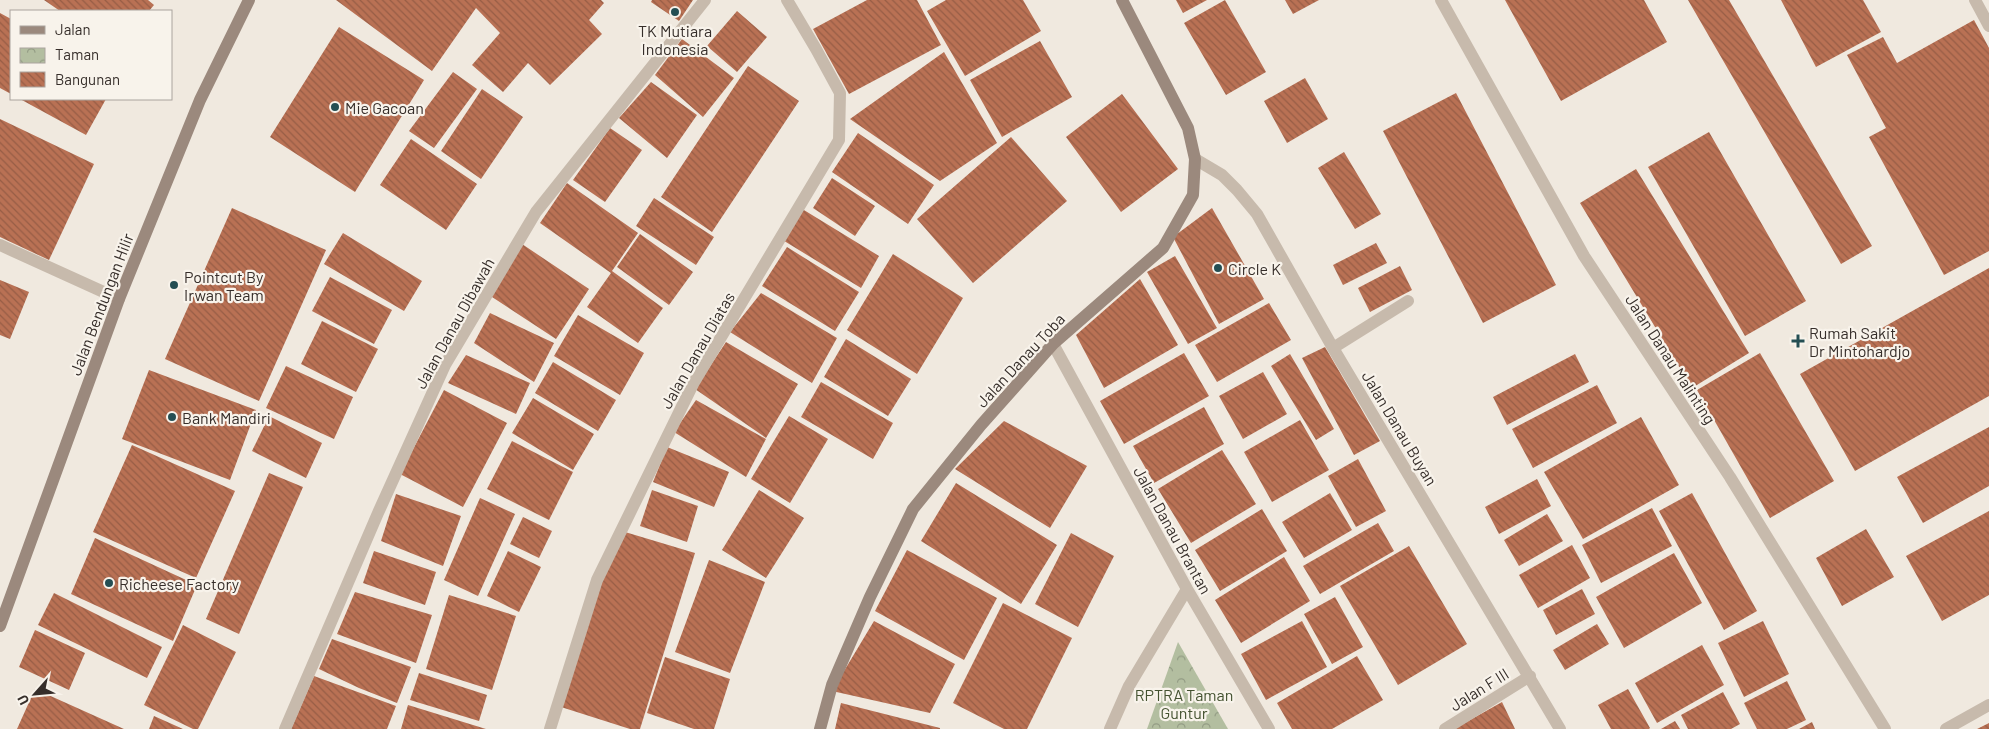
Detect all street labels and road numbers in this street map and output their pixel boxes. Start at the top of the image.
street label: Jalan Bendungan Hilir [65,230,137,378]
street label: Jalan Danau Dibawah [410,254,498,392]
street label: Jalan Danau Diatas [656,288,738,412]
street label: Jalan Danau Malinting [1622,291,1720,427]
street label: Jalan Danau Toba [972,309,1068,411]
street label: Jalan Danau Buyan [1358,367,1442,489]
street label: Jalan Danau Brantan [1130,463,1216,597]
street label: Jalan F III [1446,664,1512,714]

